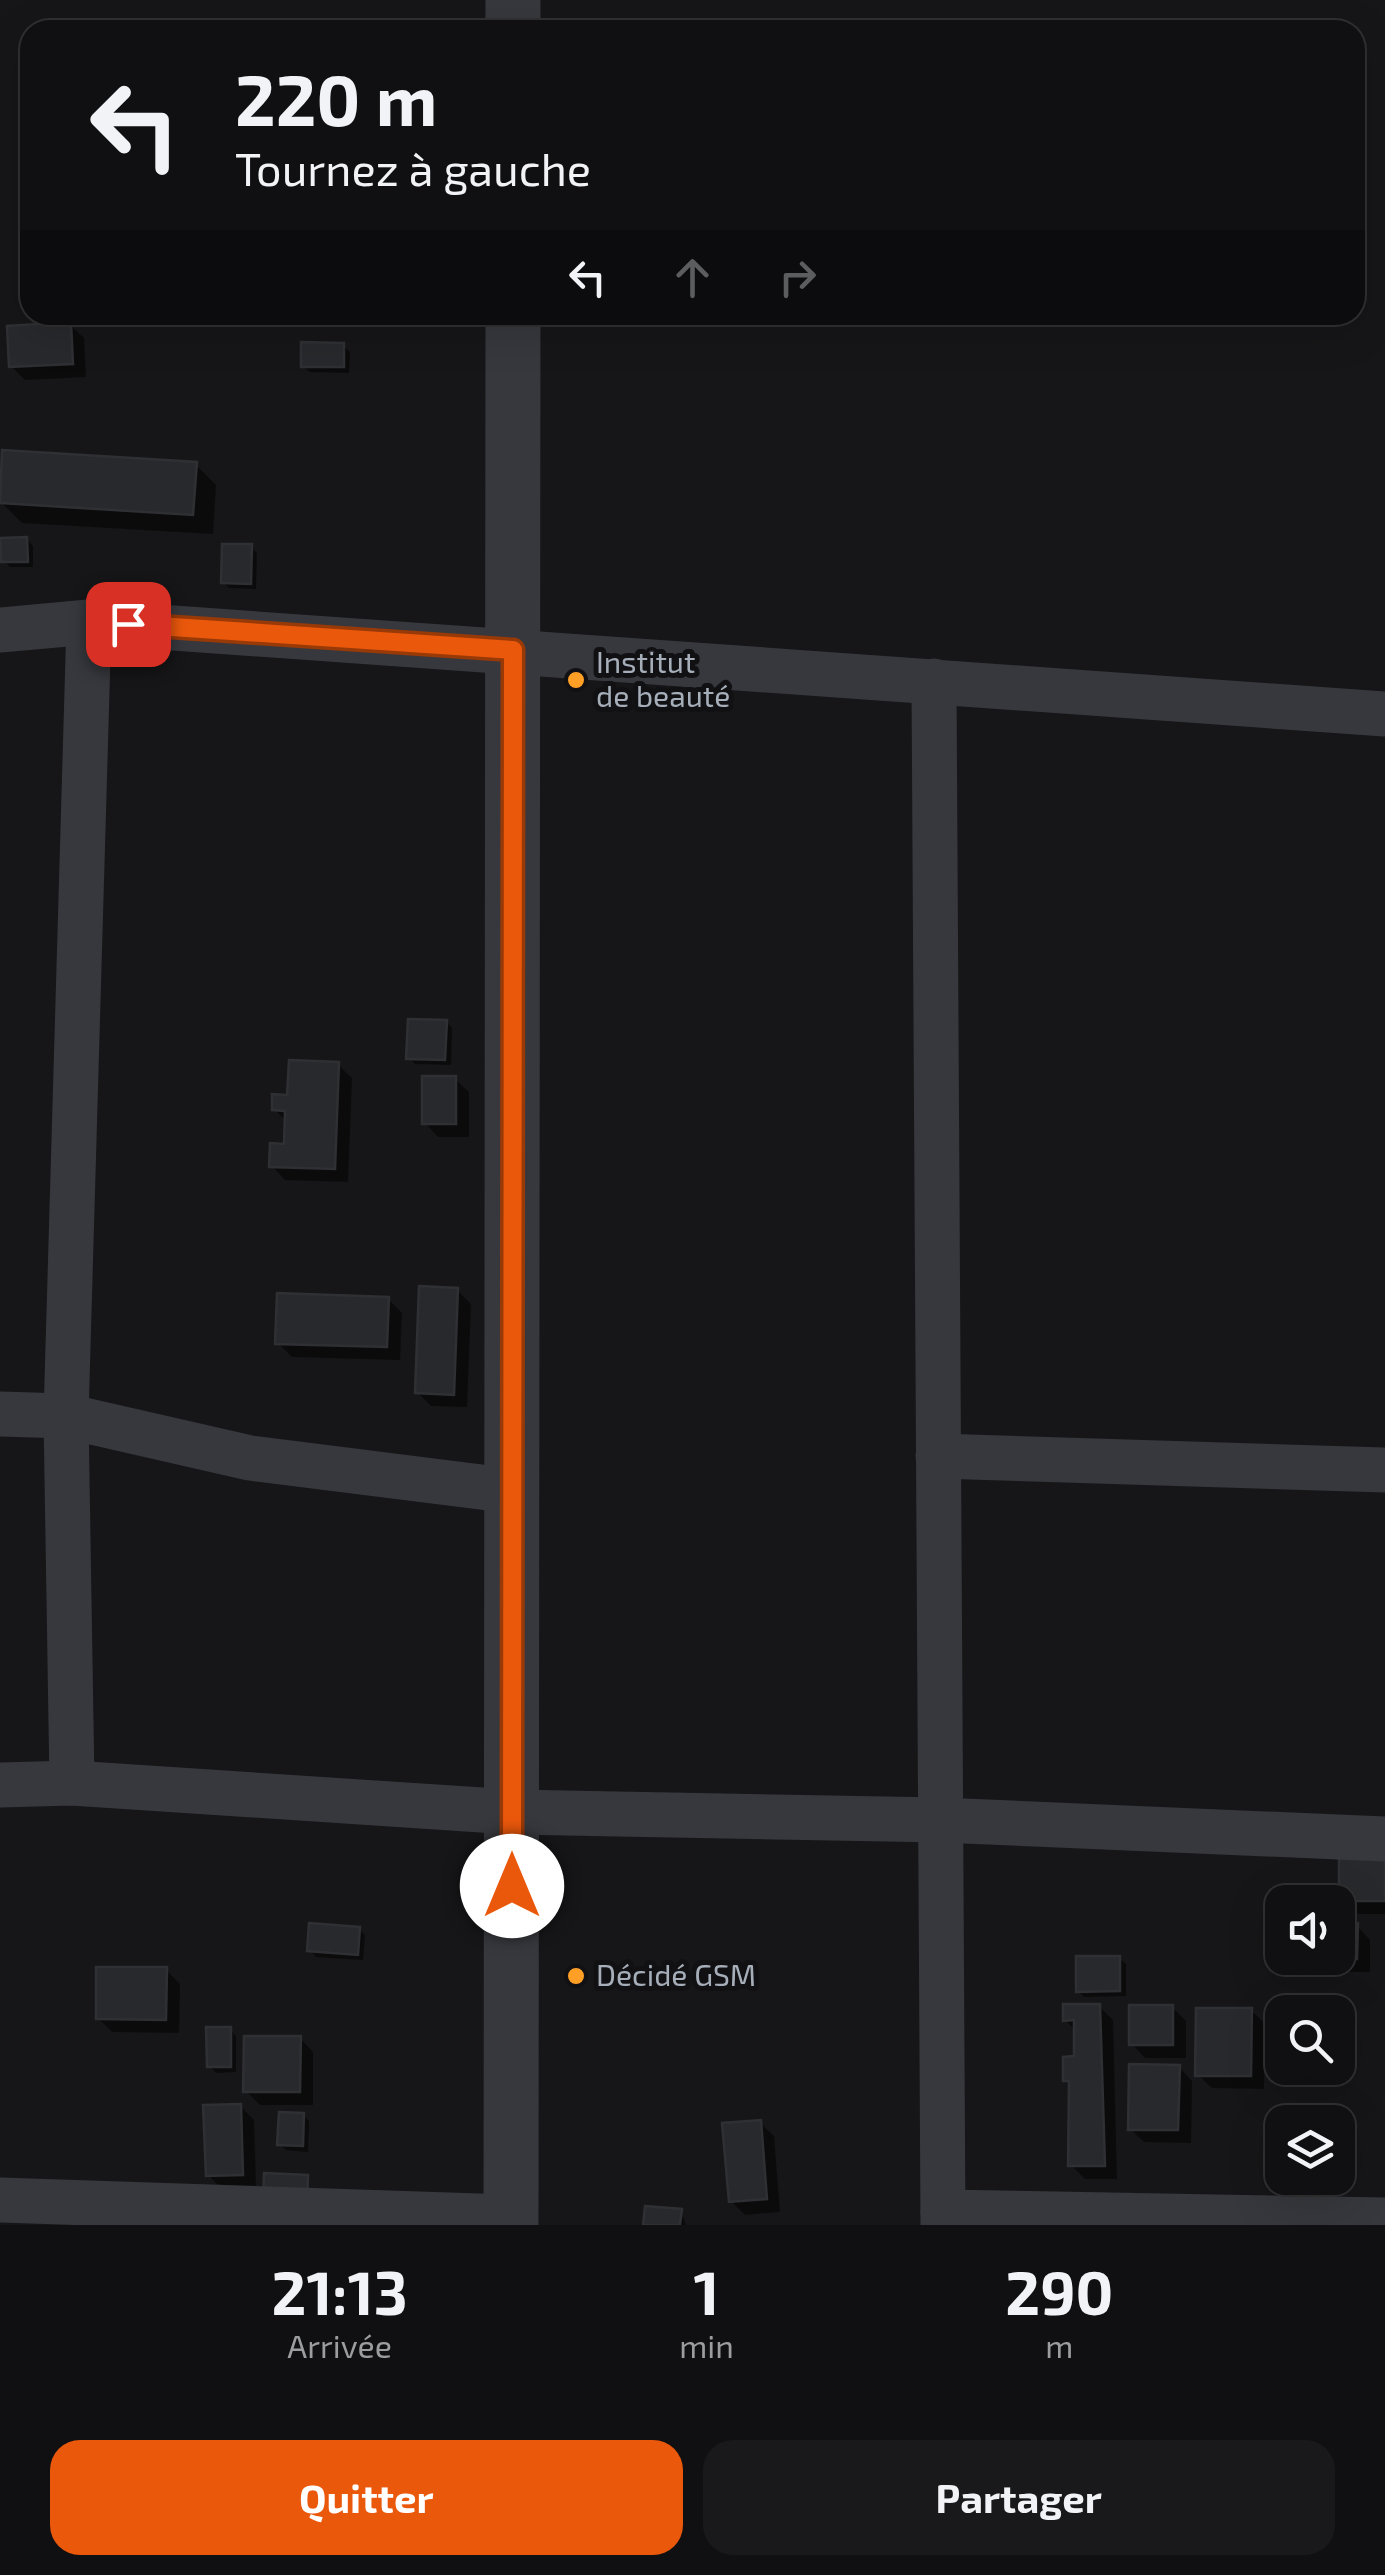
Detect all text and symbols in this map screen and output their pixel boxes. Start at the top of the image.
text: 220 m [235,56,437,140]
icon: left [70,60,200,190]
text: Tournez à gauche [235,141,591,195]
icon: left [560,250,615,305]
icon: ahead [665,250,720,305]
icon: right [770,250,825,305]
pin [86,582,171,667]
icon: arrive [101,597,156,652]
place label: Institut de beauté [596,643,730,713]
marker: Institut de beauté [565,669,587,691]
position arrow [460,1834,564,1938]
map controls [1265,1885,1355,2195]
button: sound [1265,1885,1355,1975]
place label: Décidé GSM [596,1956,756,1992]
marker: Décidé GSM [565,1965,587,1987]
button: search [1265,1995,1355,2085]
button: layers [1265,2105,1355,2195]
text: 21:13 [272,2255,408,2327]
text: 1 [694,2255,719,2327]
text: 290 [1005,2255,1113,2327]
text: Arrivée [287,2326,392,2364]
text: min [679,2326,734,2364]
text: m [1045,2326,1073,2364]
button: Quitter [50,2440,683,2555]
button: Partager [703,2440,1335,2555]

